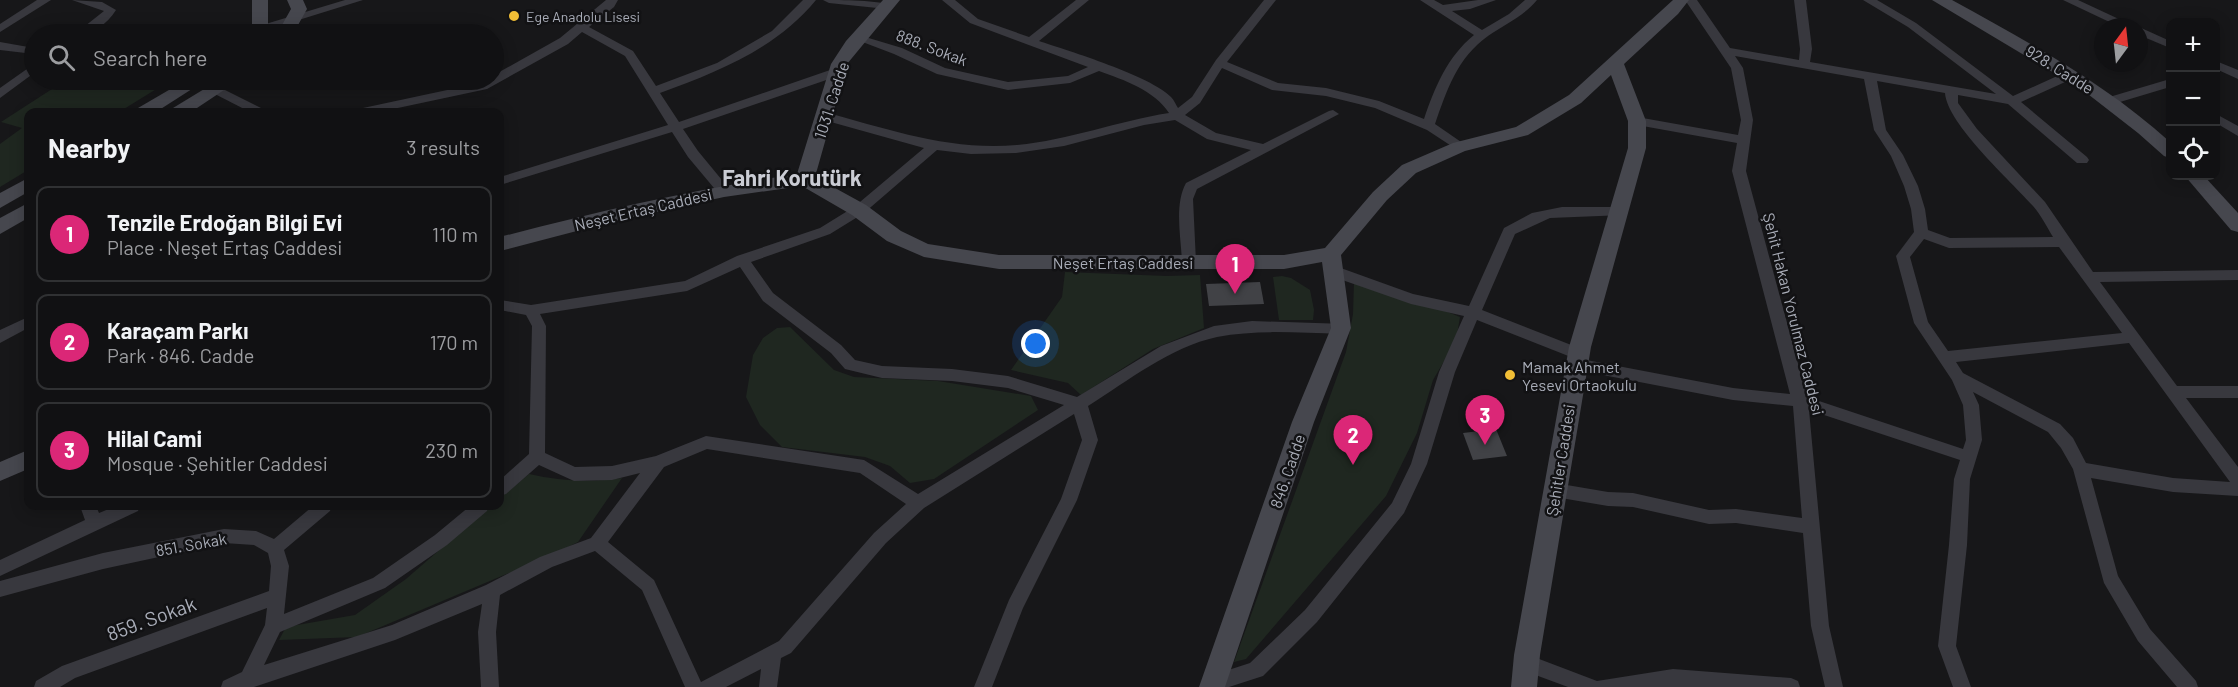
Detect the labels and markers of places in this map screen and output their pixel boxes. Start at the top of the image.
place label: Ege Anadolu Lisesi [526,8,640,25]
marker: Ege Anadolu Lisesi [507,9,521,23]
pin: 1 [1216,244,1254,294]
place label: Mamak Ahmet Yesevi Ortaokulu [1522,357,1637,394]
marker: Mamak Ahmet Yesevi Ortaokulu [1503,368,1517,382]
pin: 3 [1466,396,1504,445]
pin: 2 [1334,416,1372,465]

